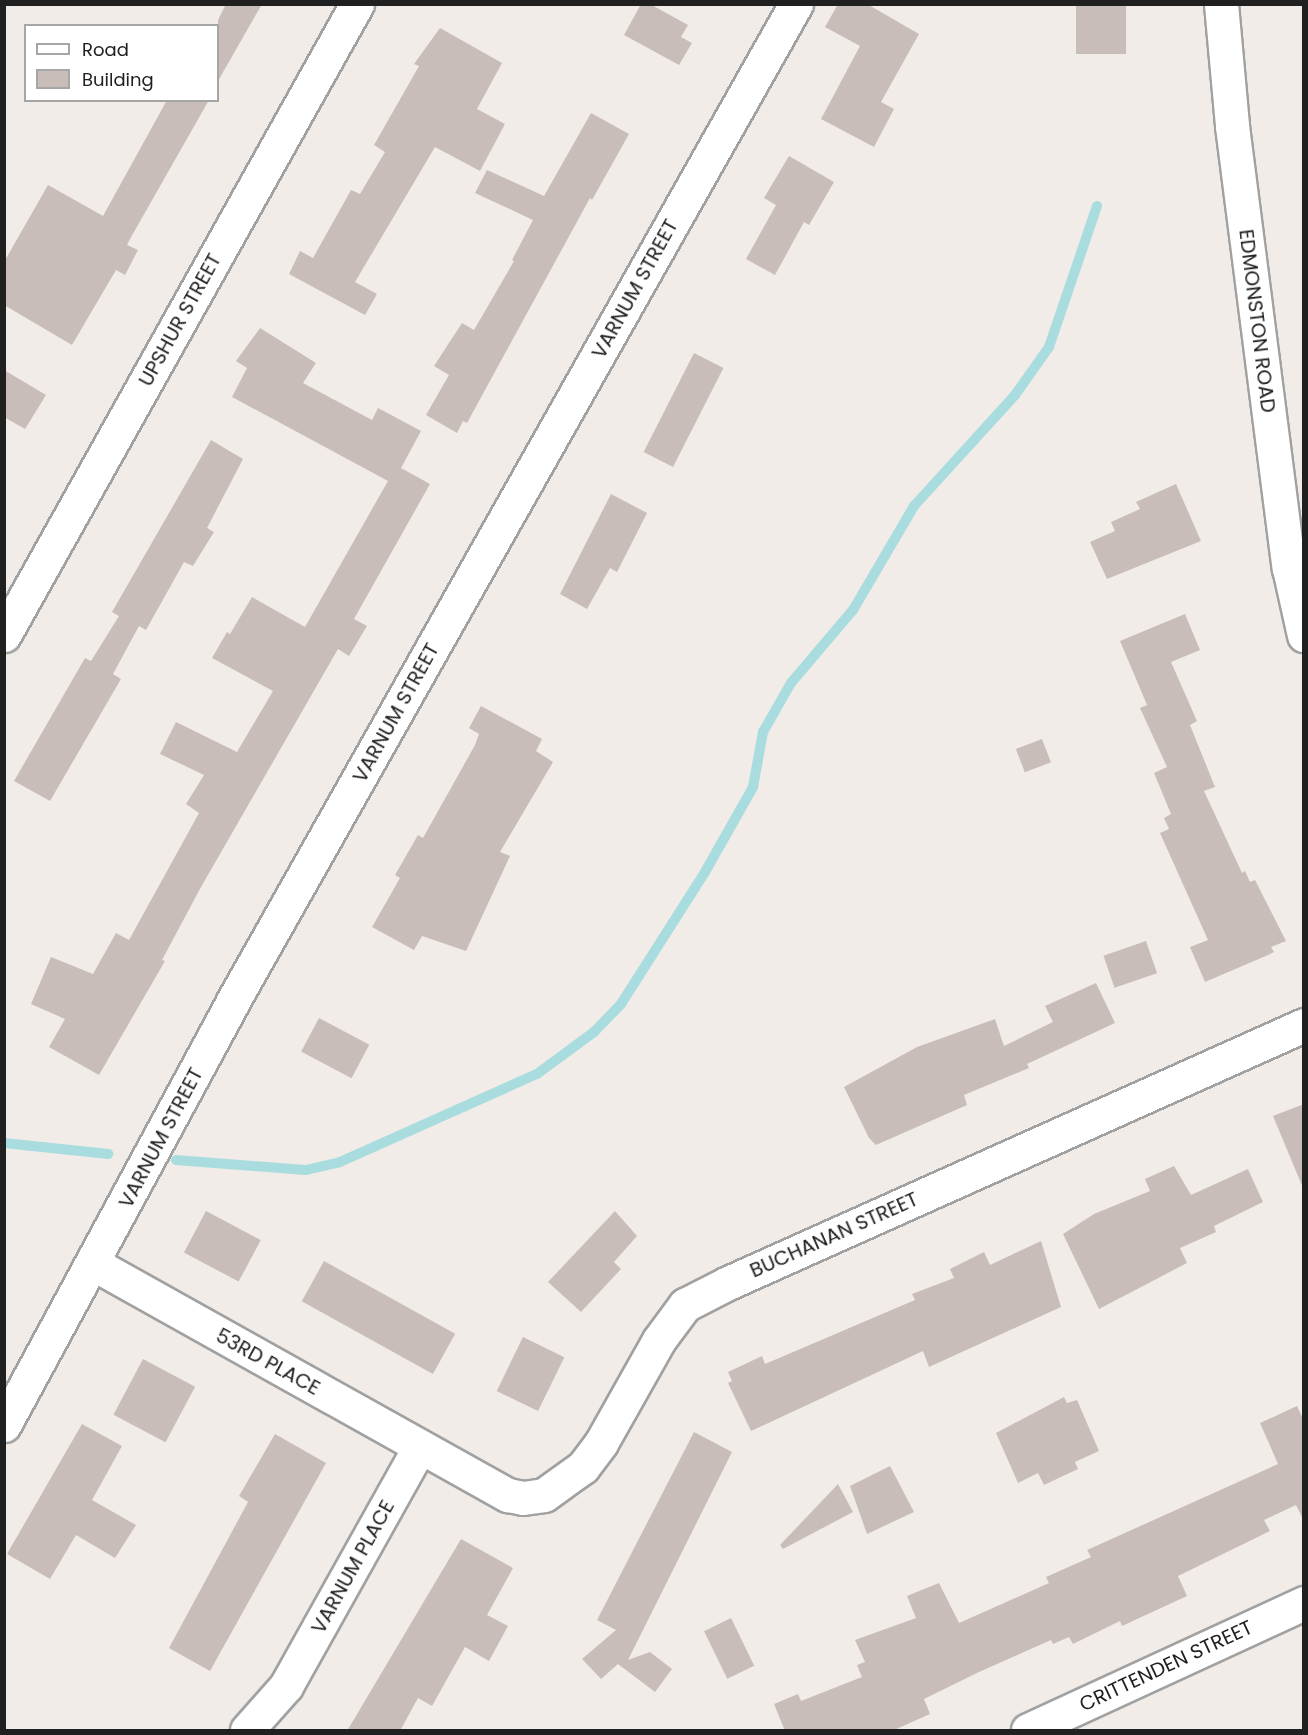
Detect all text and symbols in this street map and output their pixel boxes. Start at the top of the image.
legend [24,24,219,102]
text: Road [82,37,129,62]
text: Building [82,67,154,92]
street label: VARNUM STREET [587,215,683,363]
street label: EDMONSTON ROAD [1234,228,1280,414]
street label: UPSHUR STREET [134,250,226,390]
street label: VARNUM STREET [348,639,444,787]
street label: VARNUM STREET [114,1064,208,1212]
street label: BUCHANAN STREET [746,1187,922,1283]
street label: 53RD PLACE [212,1324,324,1400]
street label: VARNUM PLACE [306,1496,400,1638]
street label: CRITTENDEN STREET [1076,1615,1256,1717]

